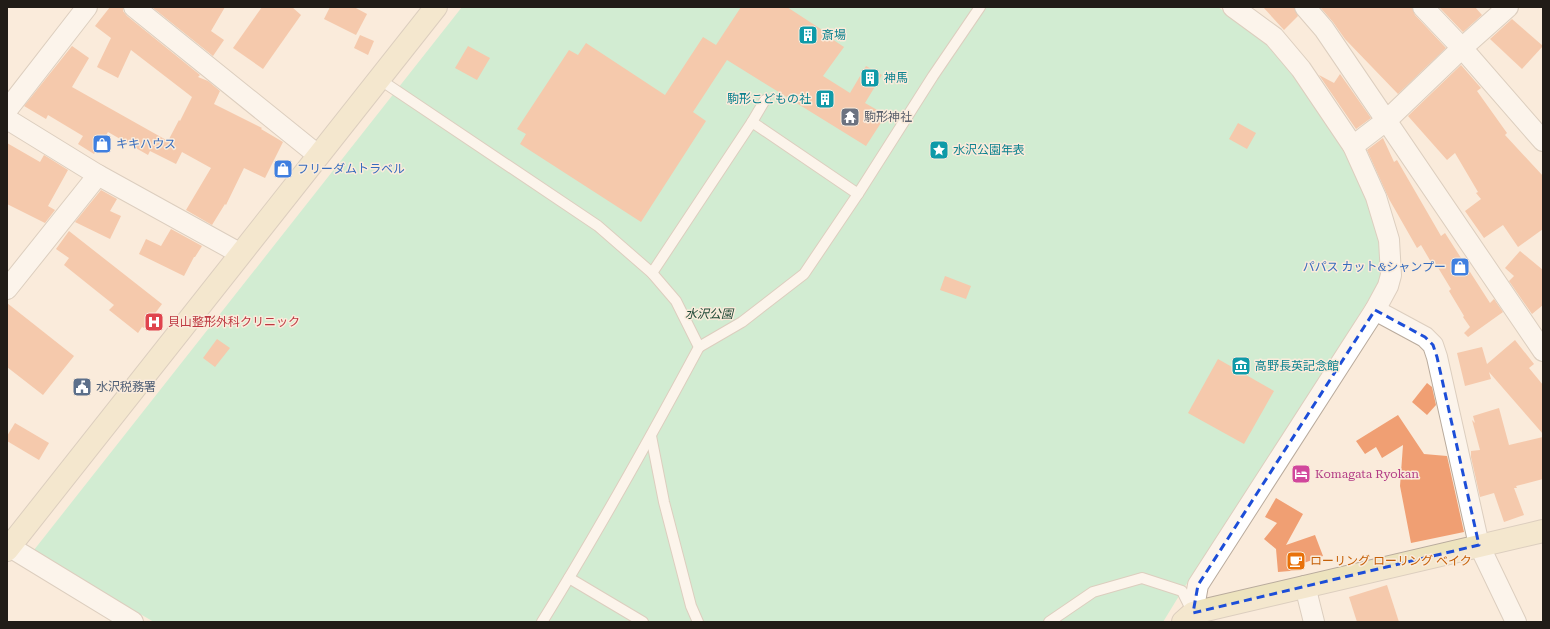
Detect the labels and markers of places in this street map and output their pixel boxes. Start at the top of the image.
building icon: 斎場 [797,24,819,46]
place label: 斎場 [822,28,846,42]
building icon: 神馬 [859,67,881,89]
place label: 神馬 [884,71,908,85]
building icon: 駒形こどもの社 [814,88,836,110]
place label: 駒形こどもの社 [727,92,811,106]
temple icon: 駒形神社 [839,106,861,128]
place label: 駒形神社 [864,110,912,124]
shop icon: キキハウス [91,133,113,155]
place label: キキハウス [116,137,176,151]
place icon: 水沢公園年表 [928,139,950,161]
place label: 水沢公園年表 [953,143,1025,157]
shop icon: フリーダムトラベル [272,158,294,180]
place label: フリーダムトラベル [297,162,405,176]
shop icon: パパス カット&シャンプー [1449,256,1471,278]
place label: パパス カット&シャンプー [1302,260,1446,274]
hospital icon: 貝山整形外科クリニック [143,311,165,333]
place label: 貝山整形外科クリニック [168,315,300,329]
museum icon: 高野長英記念館 [1230,355,1252,377]
place label: 高野長英記念館 [1255,359,1339,373]
public building icon: 水沢税務署 [71,376,93,398]
place label: 水沢税務署 [96,380,156,394]
hotel icon: Komagata Ryokan [1290,463,1312,485]
place label: Komagata Ryokan [1315,467,1419,481]
cafe icon: ローリング ローリング ベイク [1285,550,1307,572]
place label: ローリング ローリング ベイク [1310,554,1472,568]

